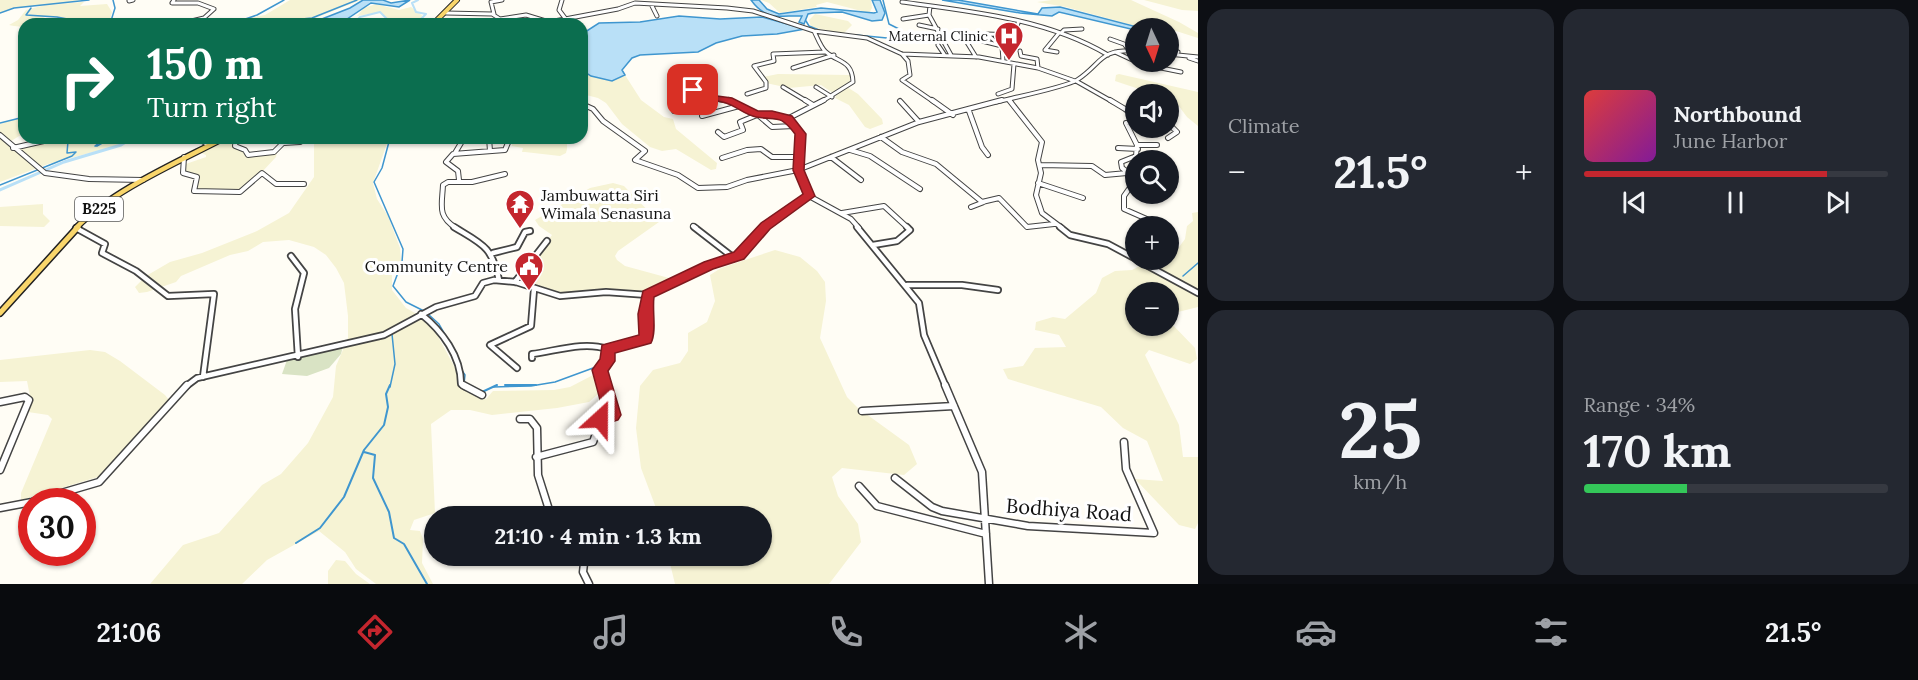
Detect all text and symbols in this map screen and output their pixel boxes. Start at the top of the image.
north arrow [1125,18,1179,72]
map controls [1125,18,1179,336]
hospital icon: Maternal Clinic [993,20,1025,62]
place label: Maternal Clinic [888,27,988,45]
text: 150 m [147,37,263,91]
icon: right [48,42,126,120]
pin [667,64,718,115]
icon: arrive [676,73,709,106]
button: sound [1125,84,1179,138]
text: Turn right [147,90,276,124]
text: Northbound [1674,100,1802,128]
text: Climate [1228,113,1300,138]
text: June Harbor [1674,128,1787,153]
text: 21.5° [1333,143,1427,200]
button: search [1125,150,1179,204]
text: − [1228,151,1246,193]
text: + [1515,151,1532,193]
place label: Jambuwatta Siri Wimala Senasuna [540,185,671,223]
icon: previous [1618,186,1651,219]
icon: pause [1719,186,1752,219]
icon: next [1821,186,1854,219]
temple icon: Jambuwatta Siri Wimala Senasuna [504,188,536,230]
road number: B225 [75,197,123,221]
button: + [1125,216,1179,270]
public building icon: Community Centre [513,250,545,292]
place label: Community Centre [365,256,508,276]
button: − [1125,282,1179,336]
text: 25 [1338,380,1422,479]
position arrow [568,387,632,451]
text: Range · 34% [1584,392,1695,417]
text: 170 km [1584,422,1731,479]
text: km/h [1353,469,1407,494]
speed limit sign: 30 [18,488,96,566]
street label: Bodhiya Road [1005,493,1133,526]
text: 21:10 · 4 min · 1.3 km [495,522,701,550]
icon: directions [354,611,396,653]
icon: music [590,611,632,653]
icon: phone [825,611,867,653]
icon: climate [1060,611,1102,653]
icon: car [1295,611,1337,653]
icon: filters [1530,611,1572,653]
text: 21:06 [97,615,161,649]
text: 21.5° [1765,615,1821,649]

